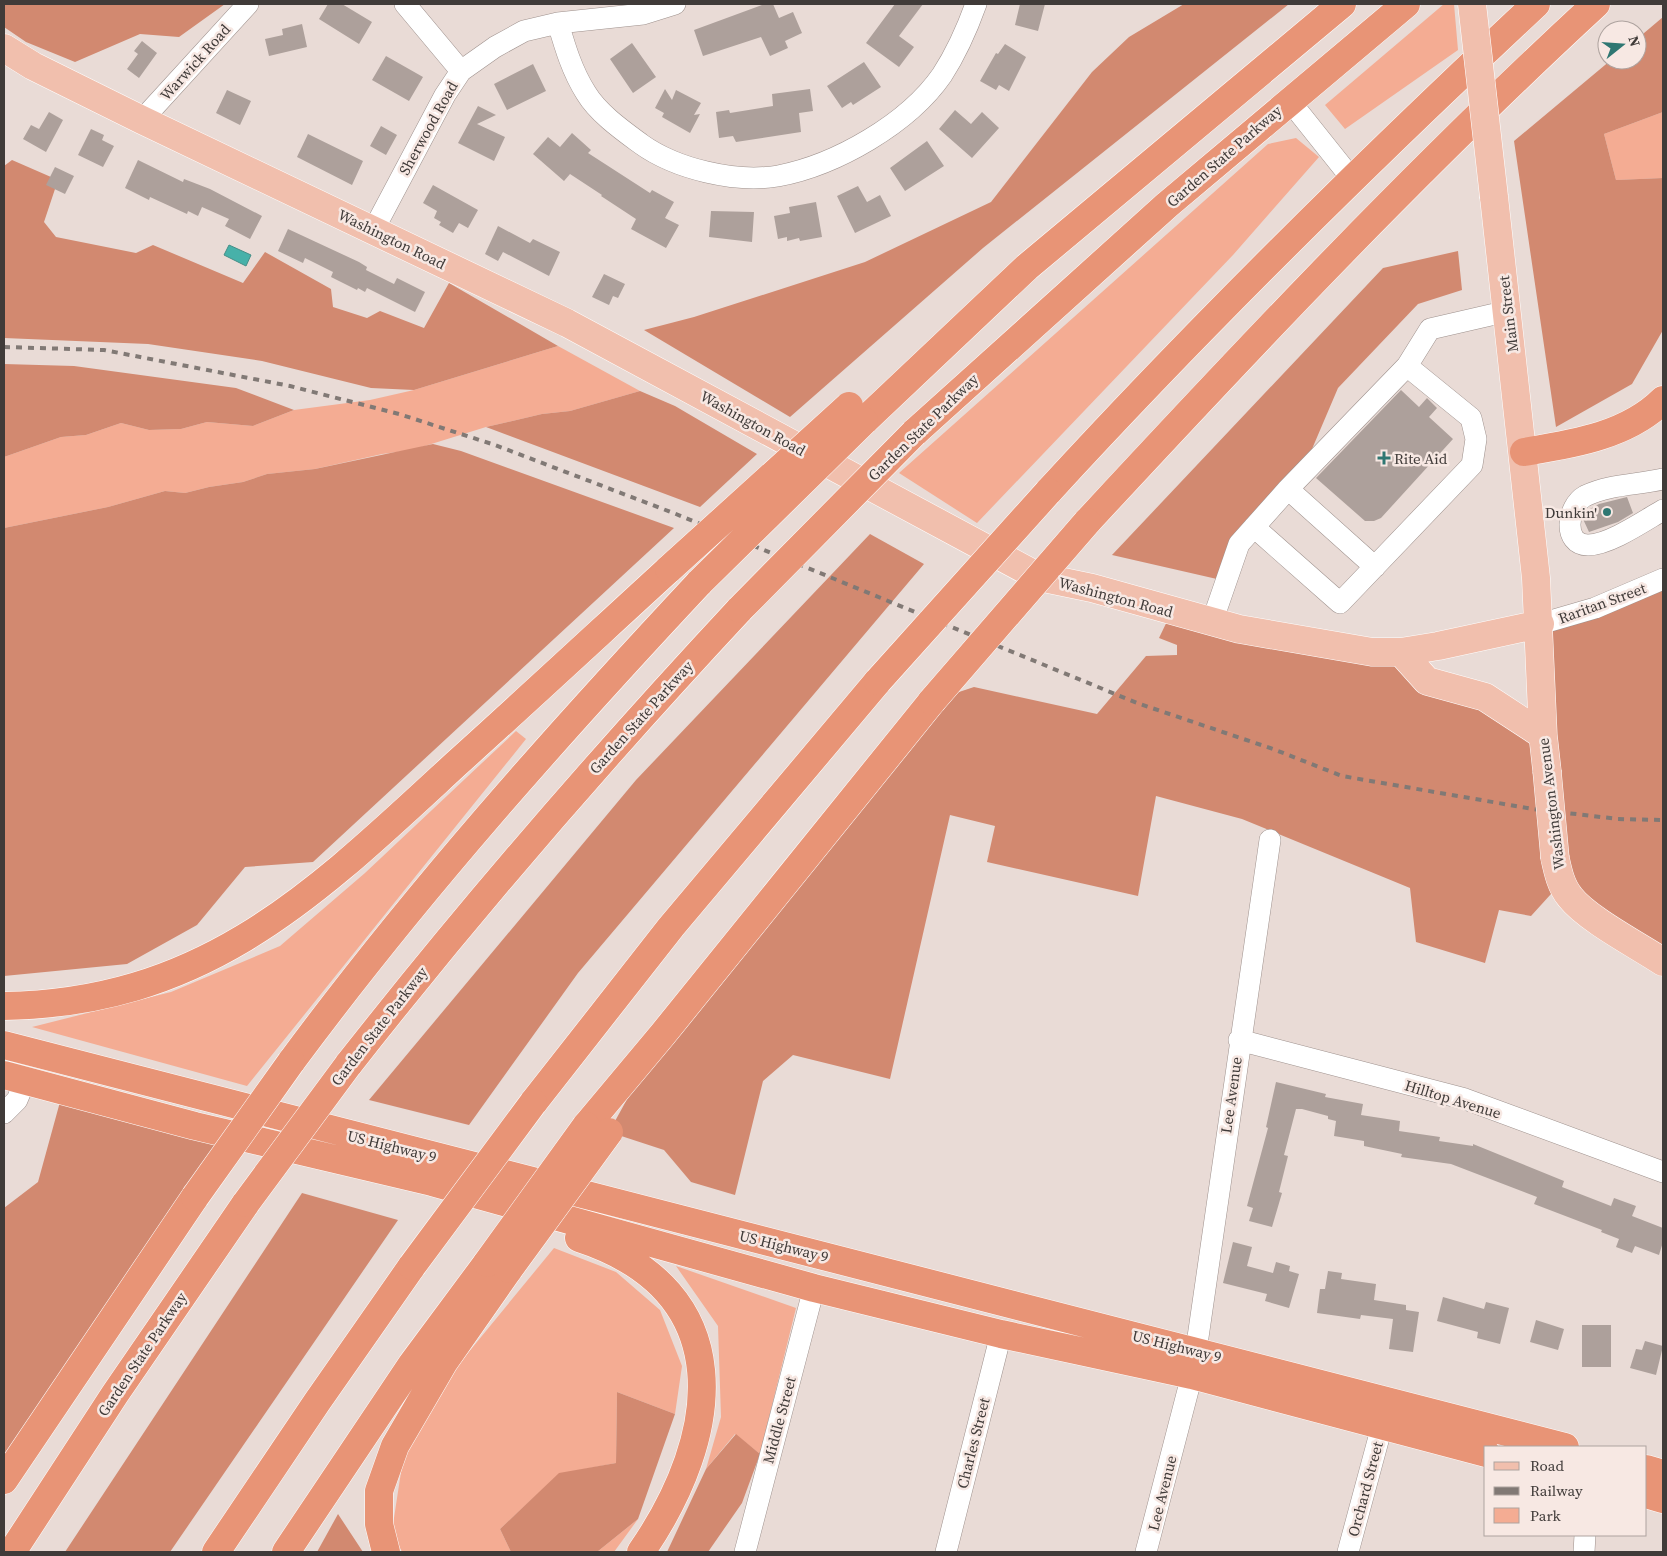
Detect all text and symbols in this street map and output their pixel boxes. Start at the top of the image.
street label: Warwick Road [155,19,235,105]
north arrow [1597,20,1647,70]
text: N [1623,33,1645,49]
street label: Sherwood Road [394,77,463,179]
street label: Garden State Parkway [1162,100,1286,212]
street label: Washington Road [335,204,450,274]
street label: Main Street [1493,275,1523,353]
street label: Garden State Parkway [863,369,983,485]
street label: Washington Road [697,385,810,461]
place label: Rite Aid [1394,448,1448,469]
marker: Rite Aid [1378,452,1390,464]
place label: Dunkin' [1545,502,1597,523]
marker: Dunkin' [1601,506,1613,518]
street label: Washington Road [1057,572,1176,622]
street label: Raritan Street [1555,577,1649,629]
street label: Garden State Parkway [584,656,698,778]
street label: Washington Avenue [1532,737,1570,871]
street label: Garden State Parkway [326,962,432,1090]
street label: Lee Avenue [1215,1055,1247,1135]
street label: Hilltop Avenue [1402,1074,1504,1124]
street label: US Highway 9 [345,1125,439,1167]
street label: US Highway 9 [737,1225,831,1267]
street label: Garden State Parkway [92,1287,192,1420]
street label: US Highway 9 [1130,1325,1224,1367]
street label: Middle Street [757,1374,801,1466]
street label: Charles Street [952,1395,994,1491]
street label: Orchard Street [1342,1439,1388,1539]
legend [1484,1446,1647,1536]
street label: Lee Avenue [1142,1453,1182,1533]
text: Road [1530,1455,1564,1476]
text: Railway [1530,1480,1583,1501]
text: Park [1530,1505,1562,1526]

